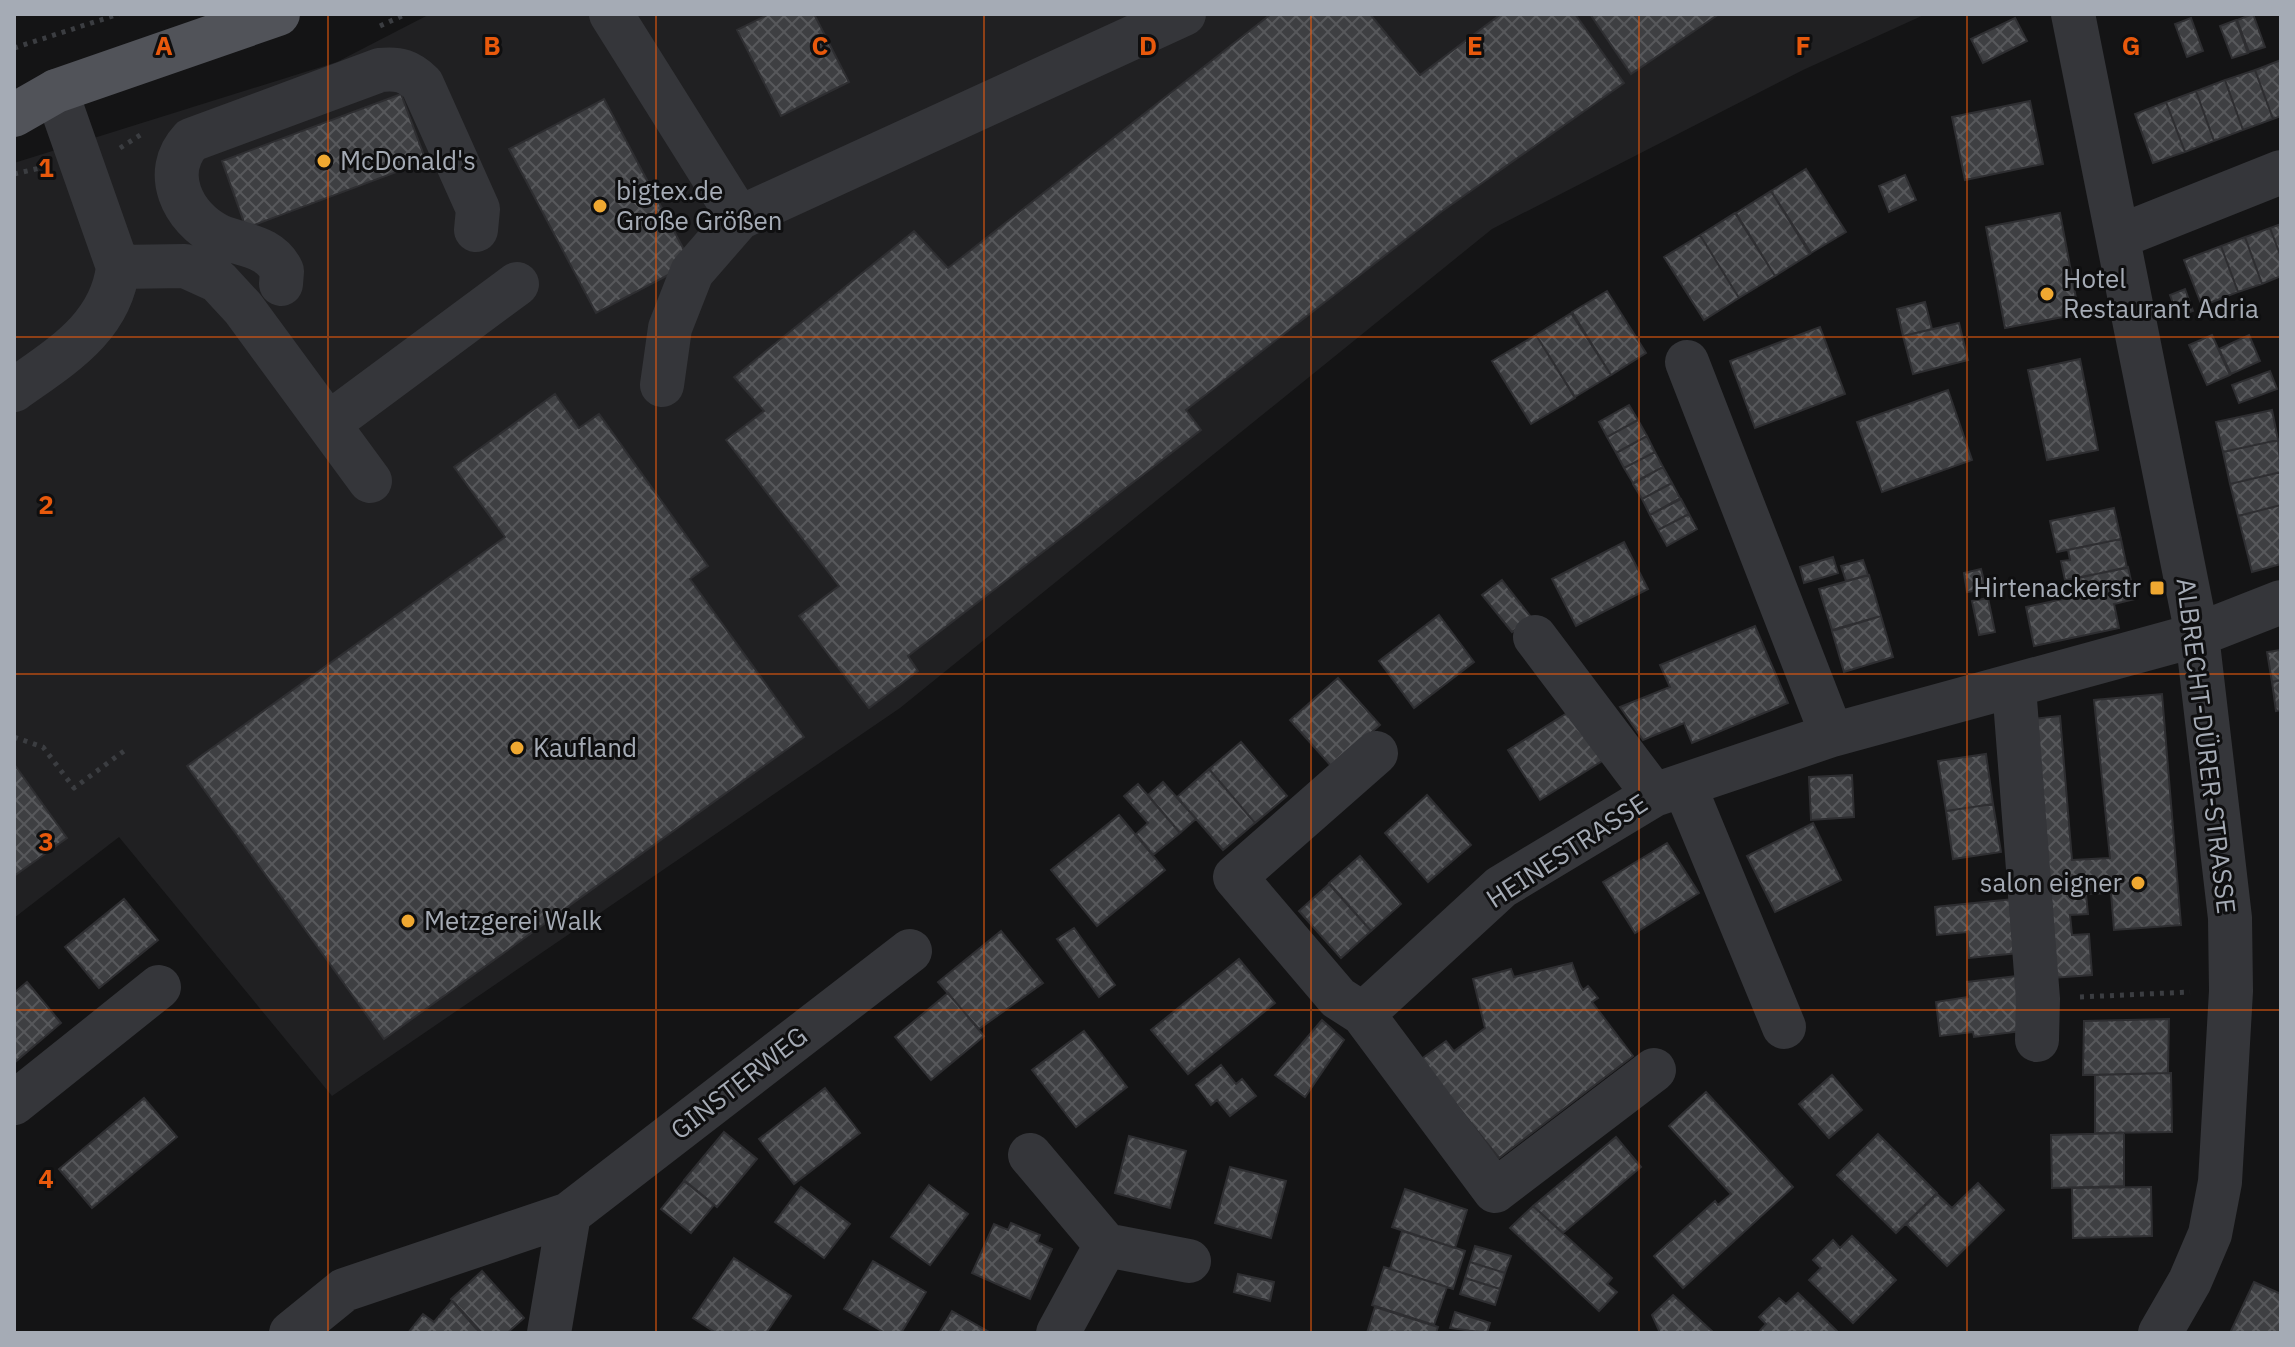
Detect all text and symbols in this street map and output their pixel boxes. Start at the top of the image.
text: A [155,28,173,62]
text: B [483,28,501,62]
text: C [812,28,829,62]
text: D [1139,28,1157,62]
text: E [1467,28,1483,62]
text: F [1795,28,1811,62]
text: G [2122,28,2140,62]
place label: McDonald's [340,143,476,177]
text: 1 [38,150,54,184]
marker: McDonald's [315,152,333,170]
place label: bigtex.de Große Größen [616,173,783,237]
marker: bigtex.de Große Größen [591,197,609,215]
place label: Hotel Restaurant Adria [2063,261,2259,325]
marker: Hotel Restaurant Adria [2038,285,2056,303]
text: 2 [38,487,54,521]
place label: Hirtenackerstr [1973,570,2141,604]
street label: ALBRECHT-DÜRER-STRASSE [2170,576,2244,916]
marker: Hirtenackerstr [2148,579,2166,597]
place label: Kaufland [533,730,637,764]
marker: Kaufland [508,739,526,757]
street label: HEINESTRASSE [1479,785,1654,915]
text: 3 [38,824,54,858]
place label: salon eigner [1980,865,2122,899]
marker: salon eigner [2129,874,2147,892]
place label: Metzgerei Walk [424,903,603,937]
marker: Metzgerei Walk [399,912,417,930]
street label: GINSTERWEG [663,1018,814,1146]
text: 4 [38,1161,54,1195]

